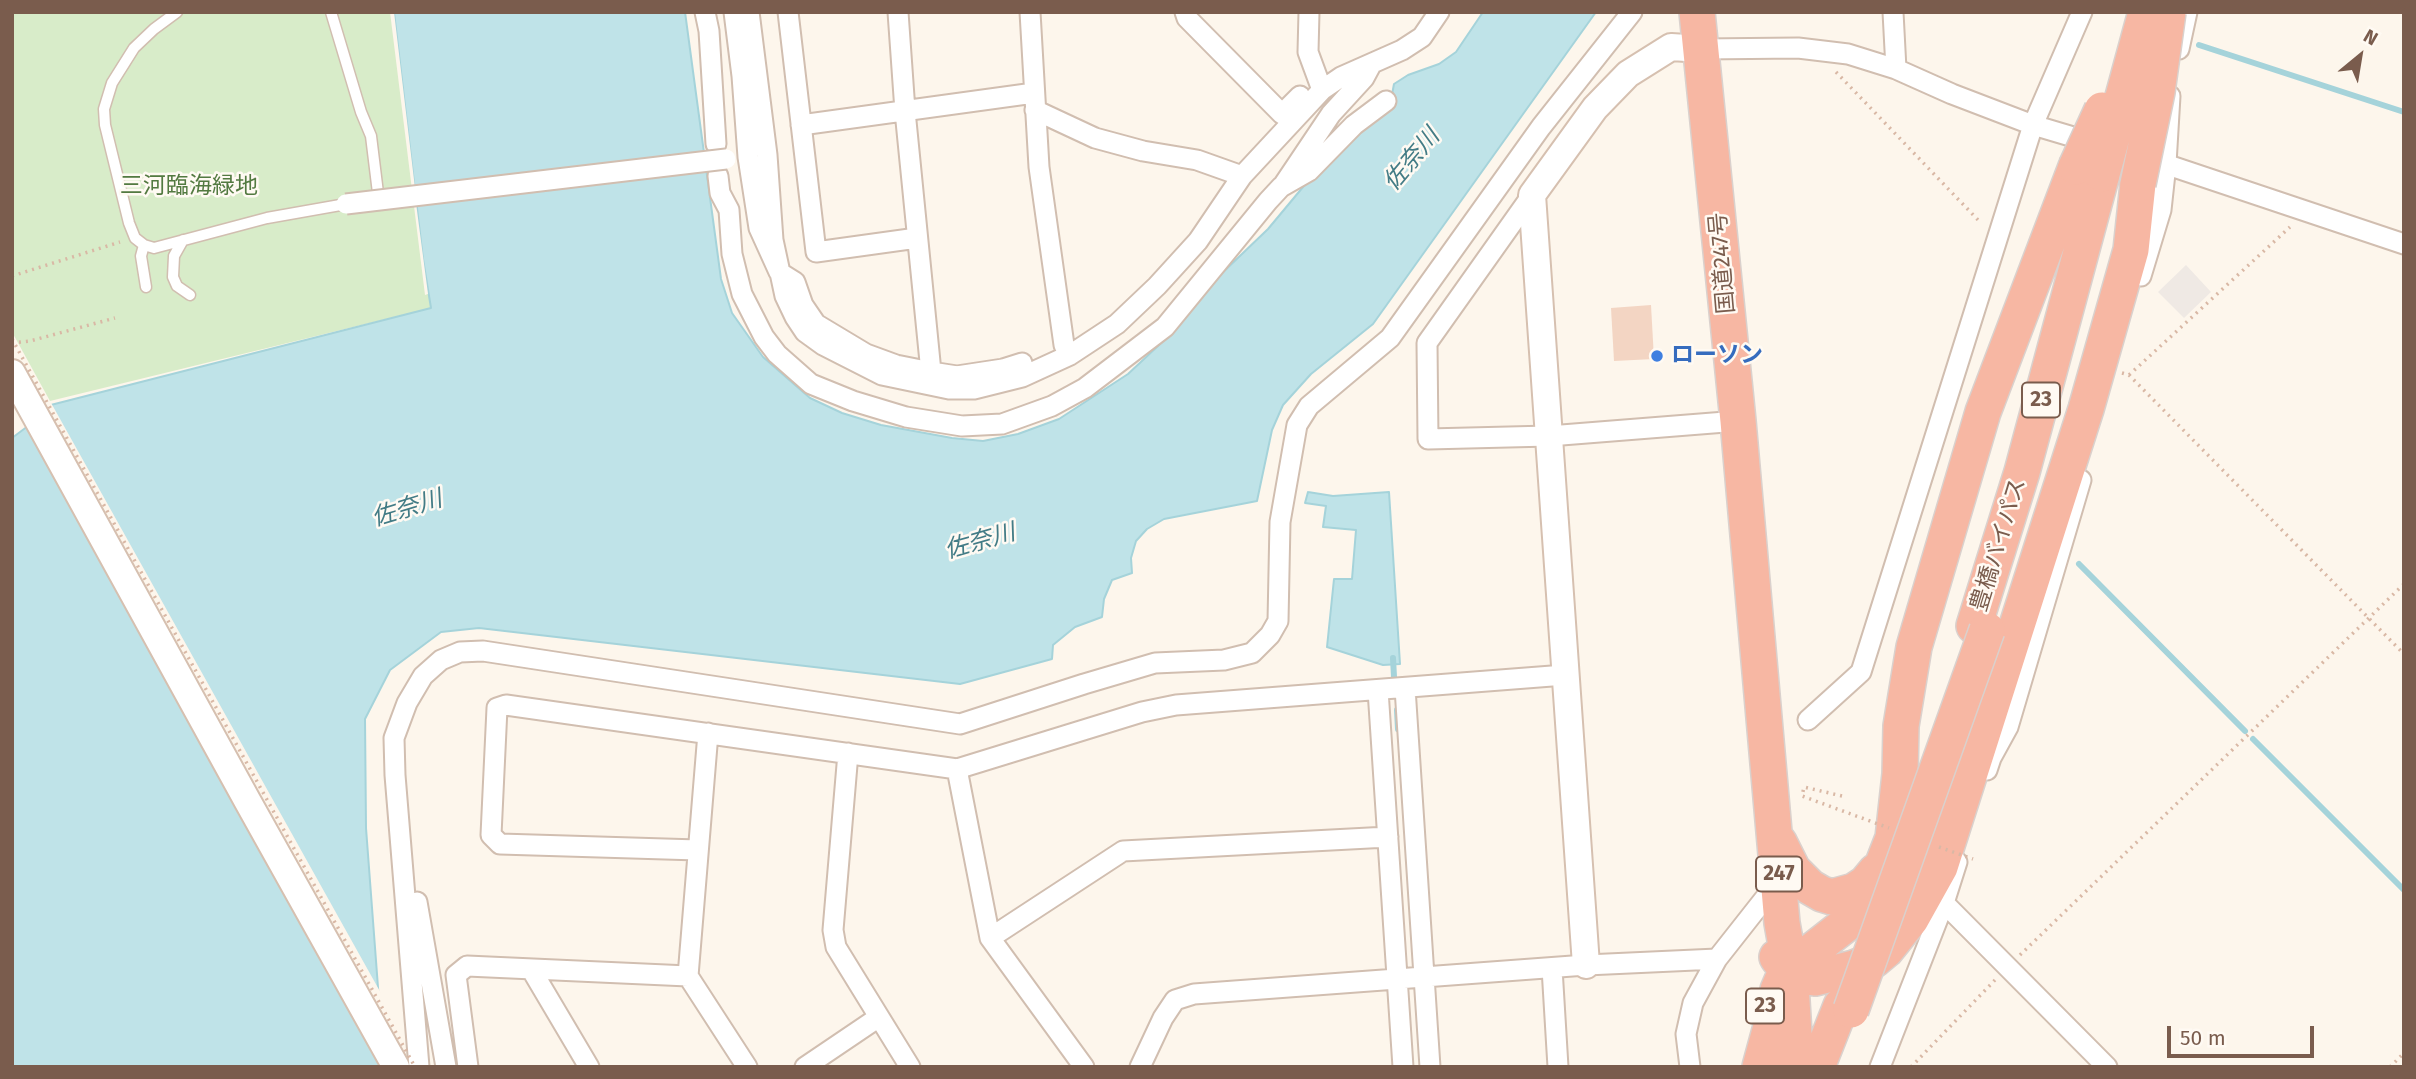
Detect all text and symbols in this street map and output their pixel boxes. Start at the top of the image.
north arrow [2325,21,2395,91]
text: N [2360,24,2382,50]
water label: 佐奈川 [1378,123,1446,197]
park label: 三河臨海緑地 [120,173,258,201]
street label: 国道247号 [1705,211,1741,315]
place label: ローソン [1671,342,1763,370]
marker: ローソン [1649,348,1665,364]
road number: 23 [2022,382,2060,418]
street label: 豊橋バイパス [1966,475,2032,615]
water label: 佐奈川 [368,485,446,533]
water label: 佐奈川 [941,518,1019,566]
road number: 247 [1756,856,1802,892]
road number: 23 [1746,988,1784,1024]
scale bar [2171,1012,2318,1056]
text: 50 m [2180,1025,2226,1051]

